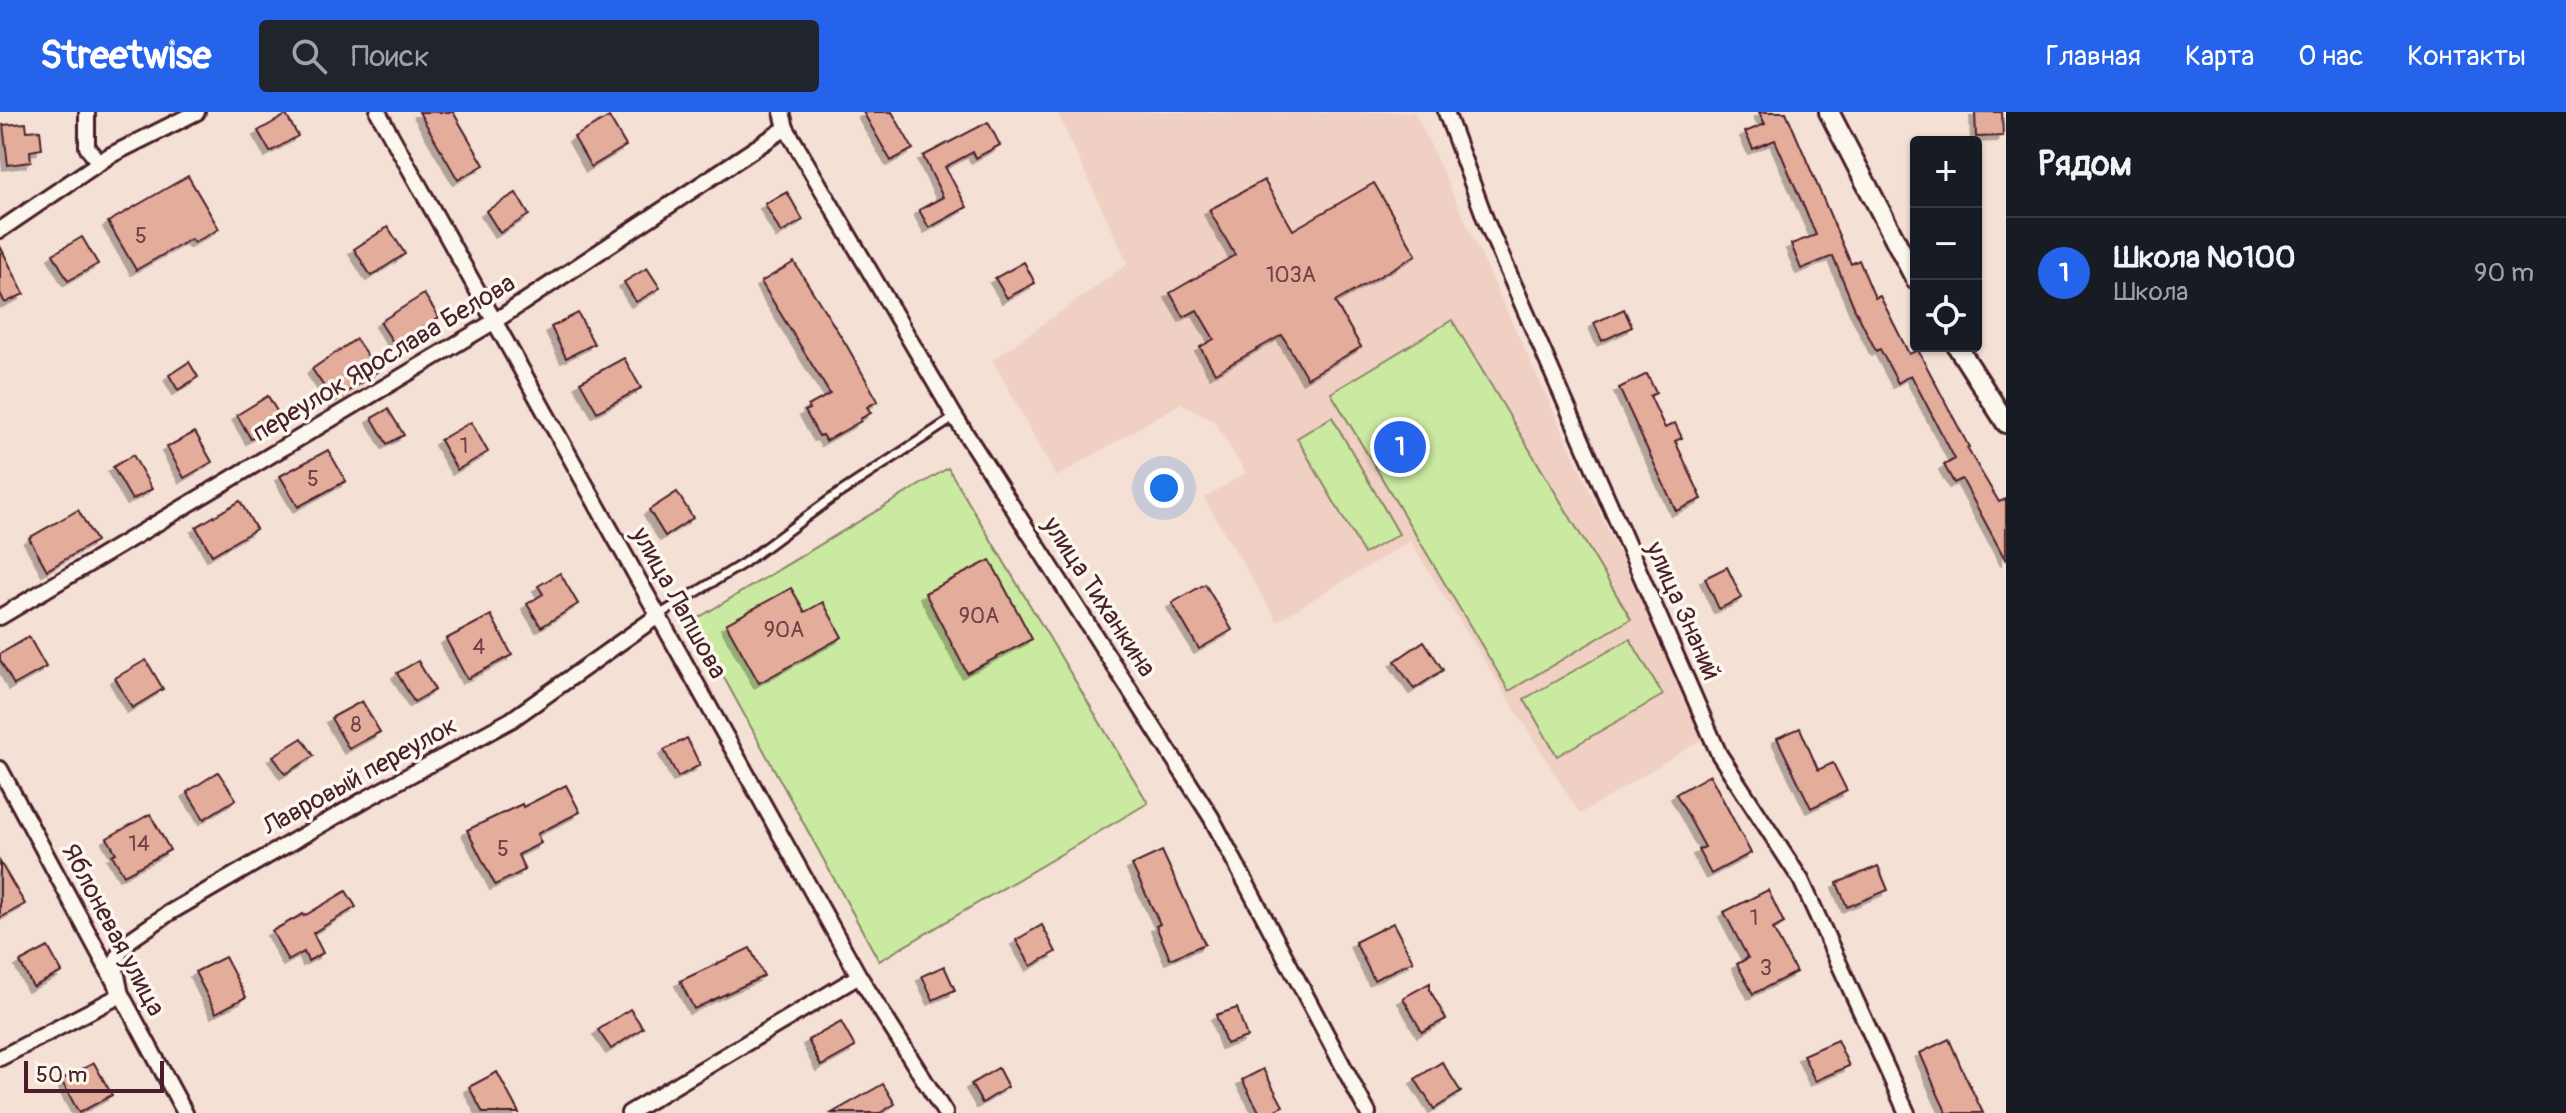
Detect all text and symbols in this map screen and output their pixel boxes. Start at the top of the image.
search box [259,20,819,92]
text: Streetwise [40,32,211,80]
icon: search [287,34,331,78]
text: Поиск [351,38,429,75]
text: Главная [2046,39,2141,74]
text: Карта [2185,39,2254,74]
text: О нас [2298,39,2363,74]
text: Контакты [2407,39,2526,74]
map controls [1910,136,1982,352]
button: + [1910,136,1982,208]
text: Рядом [2038,143,2132,186]
button: − [1910,208,1982,280]
house number: 5 [135,222,147,250]
text: Школа №100 [2114,239,2295,276]
text: 1 [2059,257,2069,289]
text: 90 m [2474,257,2534,289]
house number: 103А [1266,261,1316,289]
street label: переулок Ярослава Белова [247,267,521,449]
text: Школа [2114,276,2188,308]
button: locate [1910,280,1982,352]
pin: 1 [1374,417,1426,477]
house number: 1 [460,432,468,460]
house number: 5 [307,465,319,493]
your location [1144,468,1184,508]
street label: улица Тиханкина [1035,510,1163,683]
street label: улица Лапшова [624,521,734,684]
street label: улица Знаний [1638,536,1728,685]
house number: 90А [959,602,999,630]
house number: 90А [764,616,804,644]
house number: 4 [473,633,486,661]
street label: Лавровый переулок [256,709,463,843]
house number: 8 [350,711,362,739]
house number: 14 [128,830,150,858]
house number: 5 [497,835,509,863]
street label: Яблоневая улица [54,838,172,1022]
house number: 1 [1750,904,1758,932]
house number: 3 [1760,954,1772,982]
scale bar [24,1057,164,1093]
text: 50 m [36,1061,87,1089]

